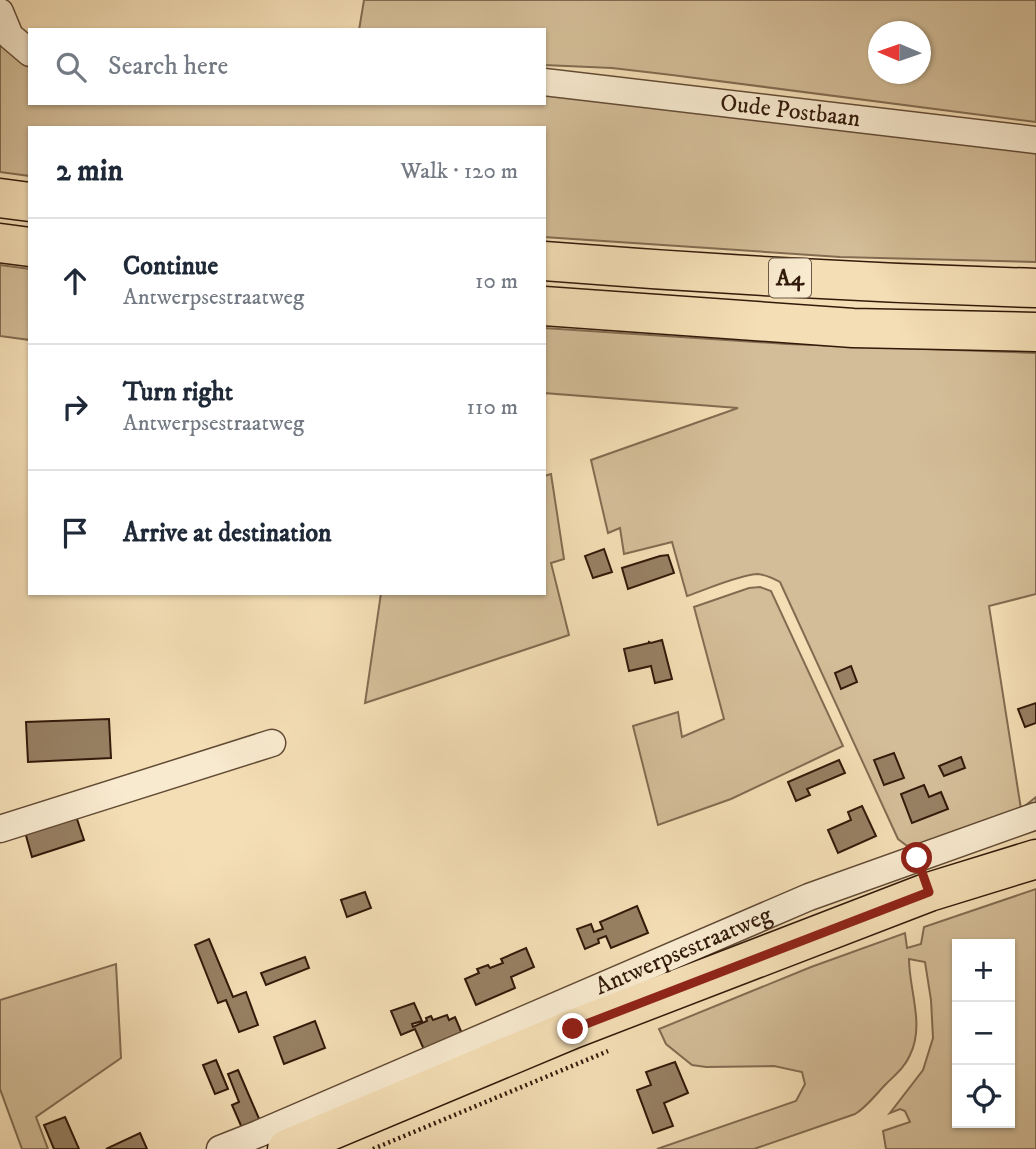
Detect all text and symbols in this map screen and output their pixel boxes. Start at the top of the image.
north arrow [868,21,931,84]
search box [28,28,546,105]
icon: search [52,48,90,86]
text: Search here [108,50,228,83]
street label: Oude Postbaan [719,88,862,134]
text: 2 min [56,153,123,190]
text: Walk · 120 m [400,157,518,186]
text: Continue [123,250,218,283]
road number: A4 [769,258,811,298]
icon: ahead [56,262,94,300]
text: 10 m [475,267,518,296]
text: Antwerpsestraatweg [123,283,304,312]
text: Turn right [123,376,233,409]
icon: right [56,388,94,426]
text: 110 m [467,393,518,422]
text: Antwerpsestraatweg [123,409,304,438]
icon: arrive [56,514,94,552]
text: Arrive at destination [123,517,332,550]
route start [901,842,932,873]
street label: Antwerpsestraatweg [591,900,777,1002]
map controls [952,939,1015,1128]
button: + [952,939,1015,1002]
button: − [952,1002,1015,1065]
route end [557,1013,588,1044]
button: locate [952,1065,1015,1128]

